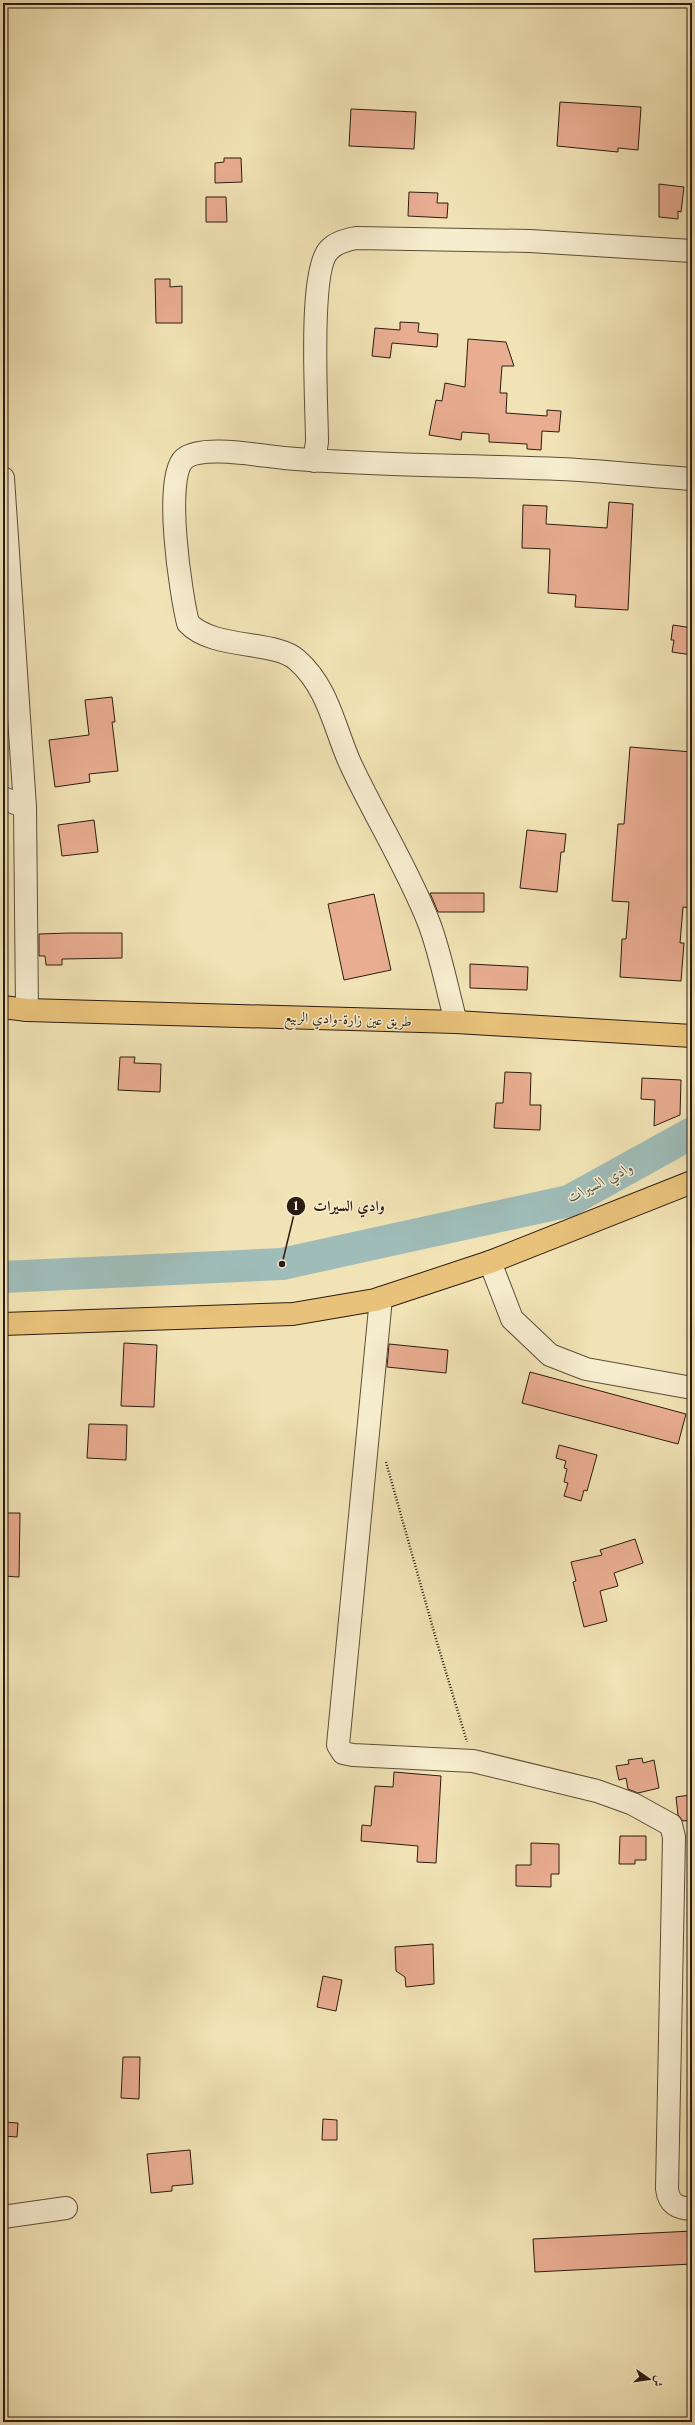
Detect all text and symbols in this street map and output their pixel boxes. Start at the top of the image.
street label: طريق عين زارة-وادي الربيع [284,1010,412,1035]
water label: وادي السيرات [565,1160,637,1209]
callout: وادي السيرات [286,1193,393,1220]
text: وادي السيرات [313,1199,385,1218]
text: 1 [293,1201,299,1213]
north arrow [629,2359,669,2399]
text: ش [651,2374,664,2388]

